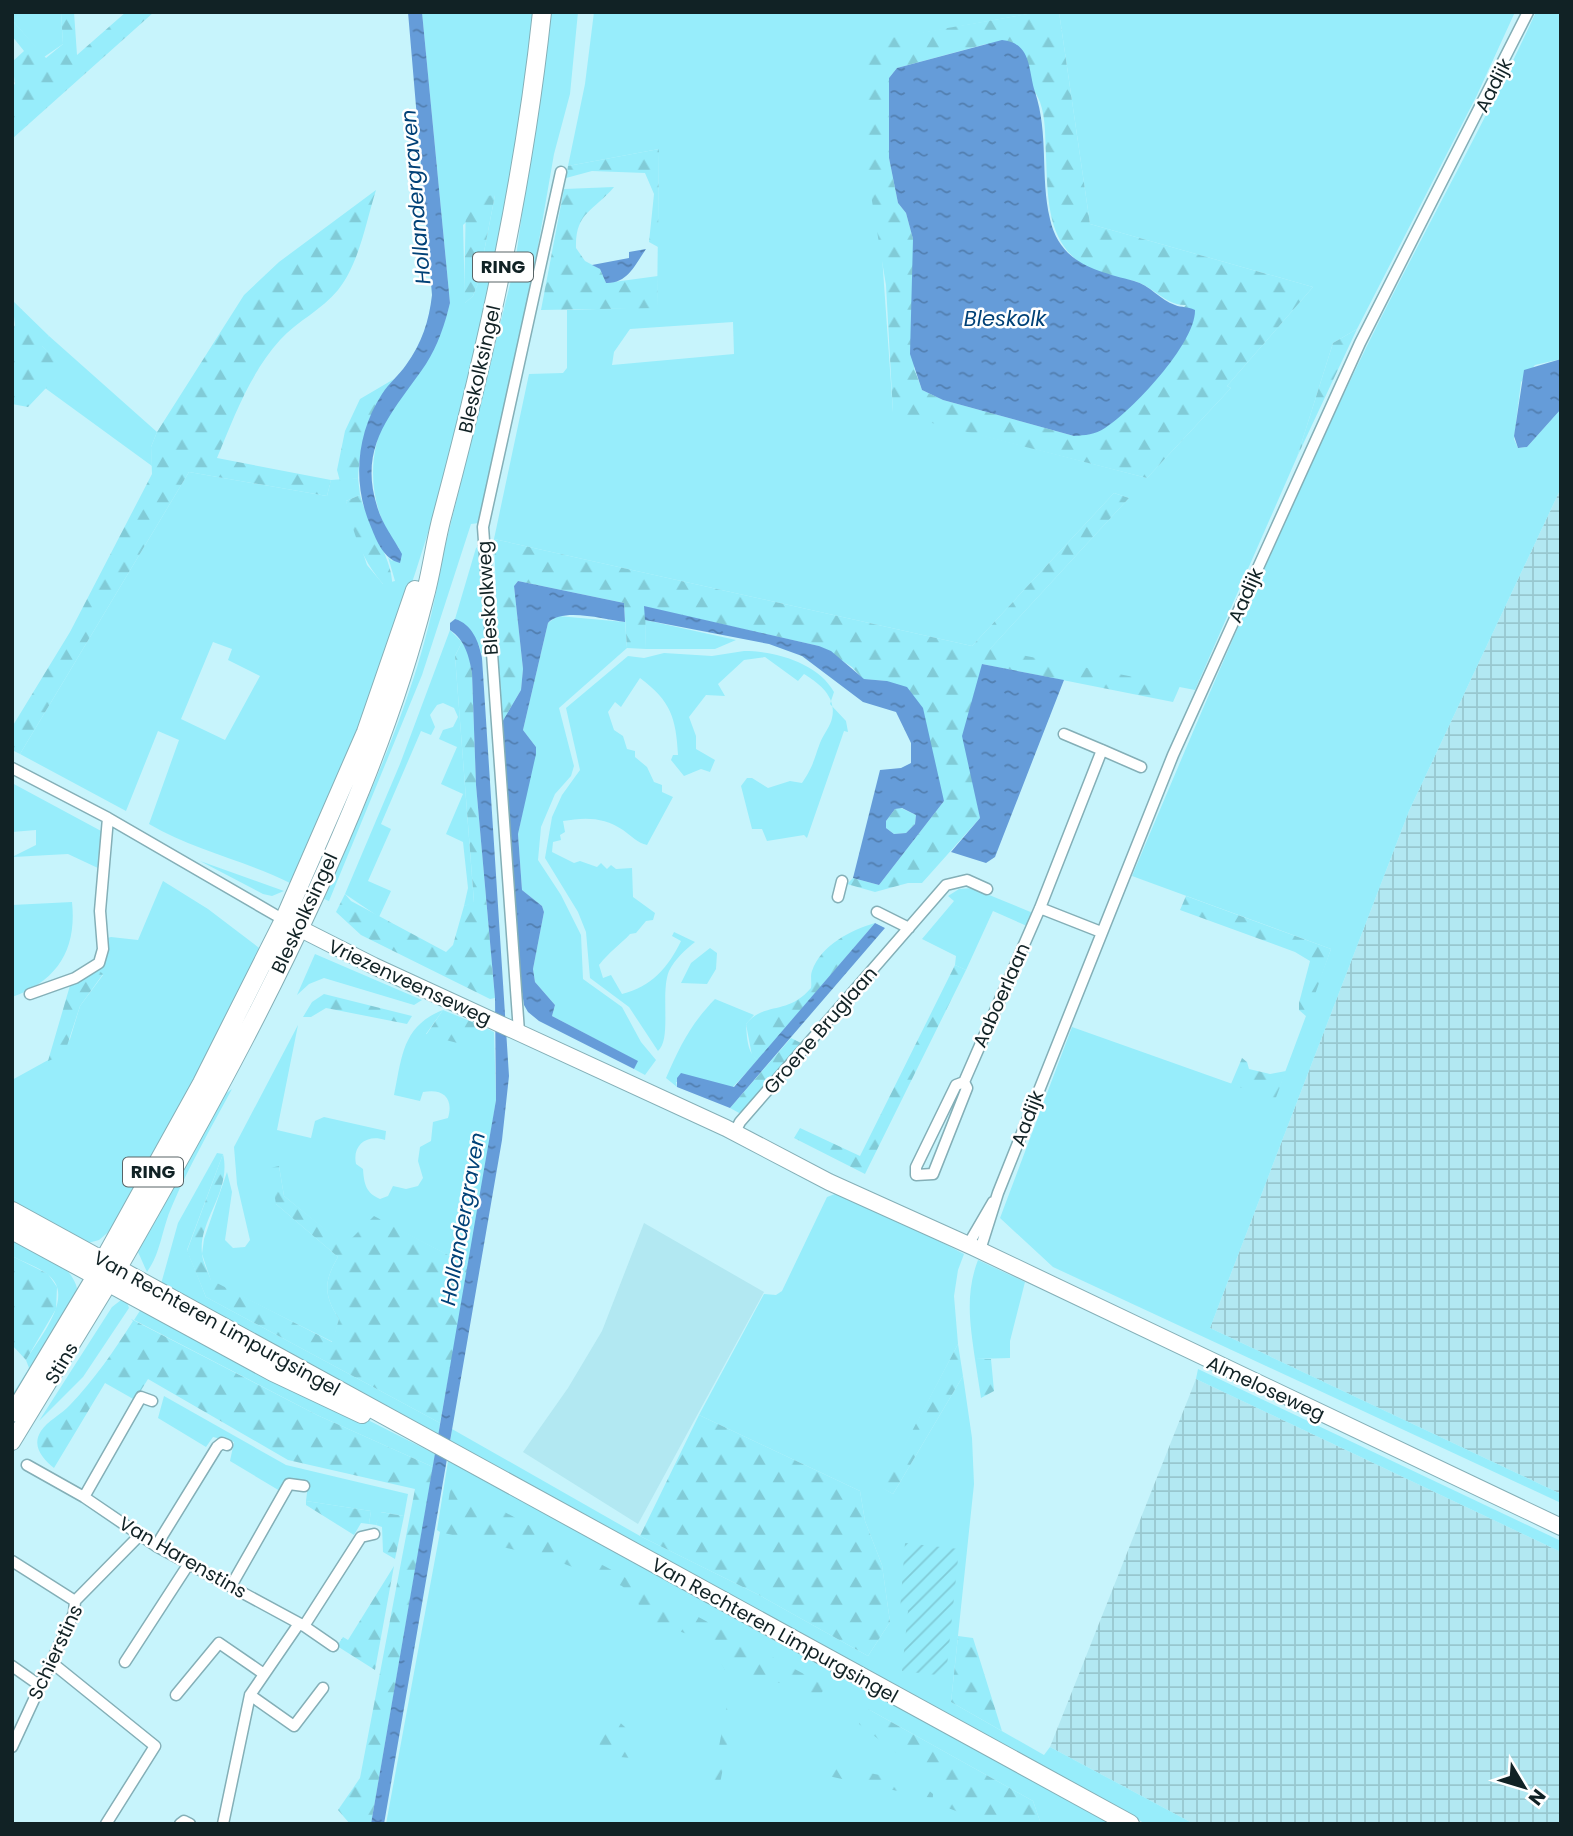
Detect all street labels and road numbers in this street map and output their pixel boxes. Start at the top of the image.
street label: Aadijk [1468,53,1519,117]
road number: RING [473,253,533,282]
street label: Bleskolksingel [452,303,507,436]
street label: Bleskolkweg [470,540,505,656]
street label: Aadijk [1221,563,1270,627]
street label: Bleskolksingel [265,848,344,978]
street label: Vriezenveenseweg [324,933,496,1032]
street label: Aaboerlaan [966,939,1037,1052]
street label: Groene Bruglaan [757,961,883,1100]
street label: Aadijk [1005,1086,1050,1150]
road number: RING [123,1157,183,1186]
street label: Van Rechteren Limpurgsingel [89,1244,345,1403]
street label: Stins [38,1337,85,1389]
street label: Almeloseweg [1202,1349,1329,1428]
street label: Van Harenstins [114,1510,252,1605]
street label: Van Rechteren Limpurgsingel [647,1551,903,1710]
street label: Schierstins [22,1600,89,1704]

